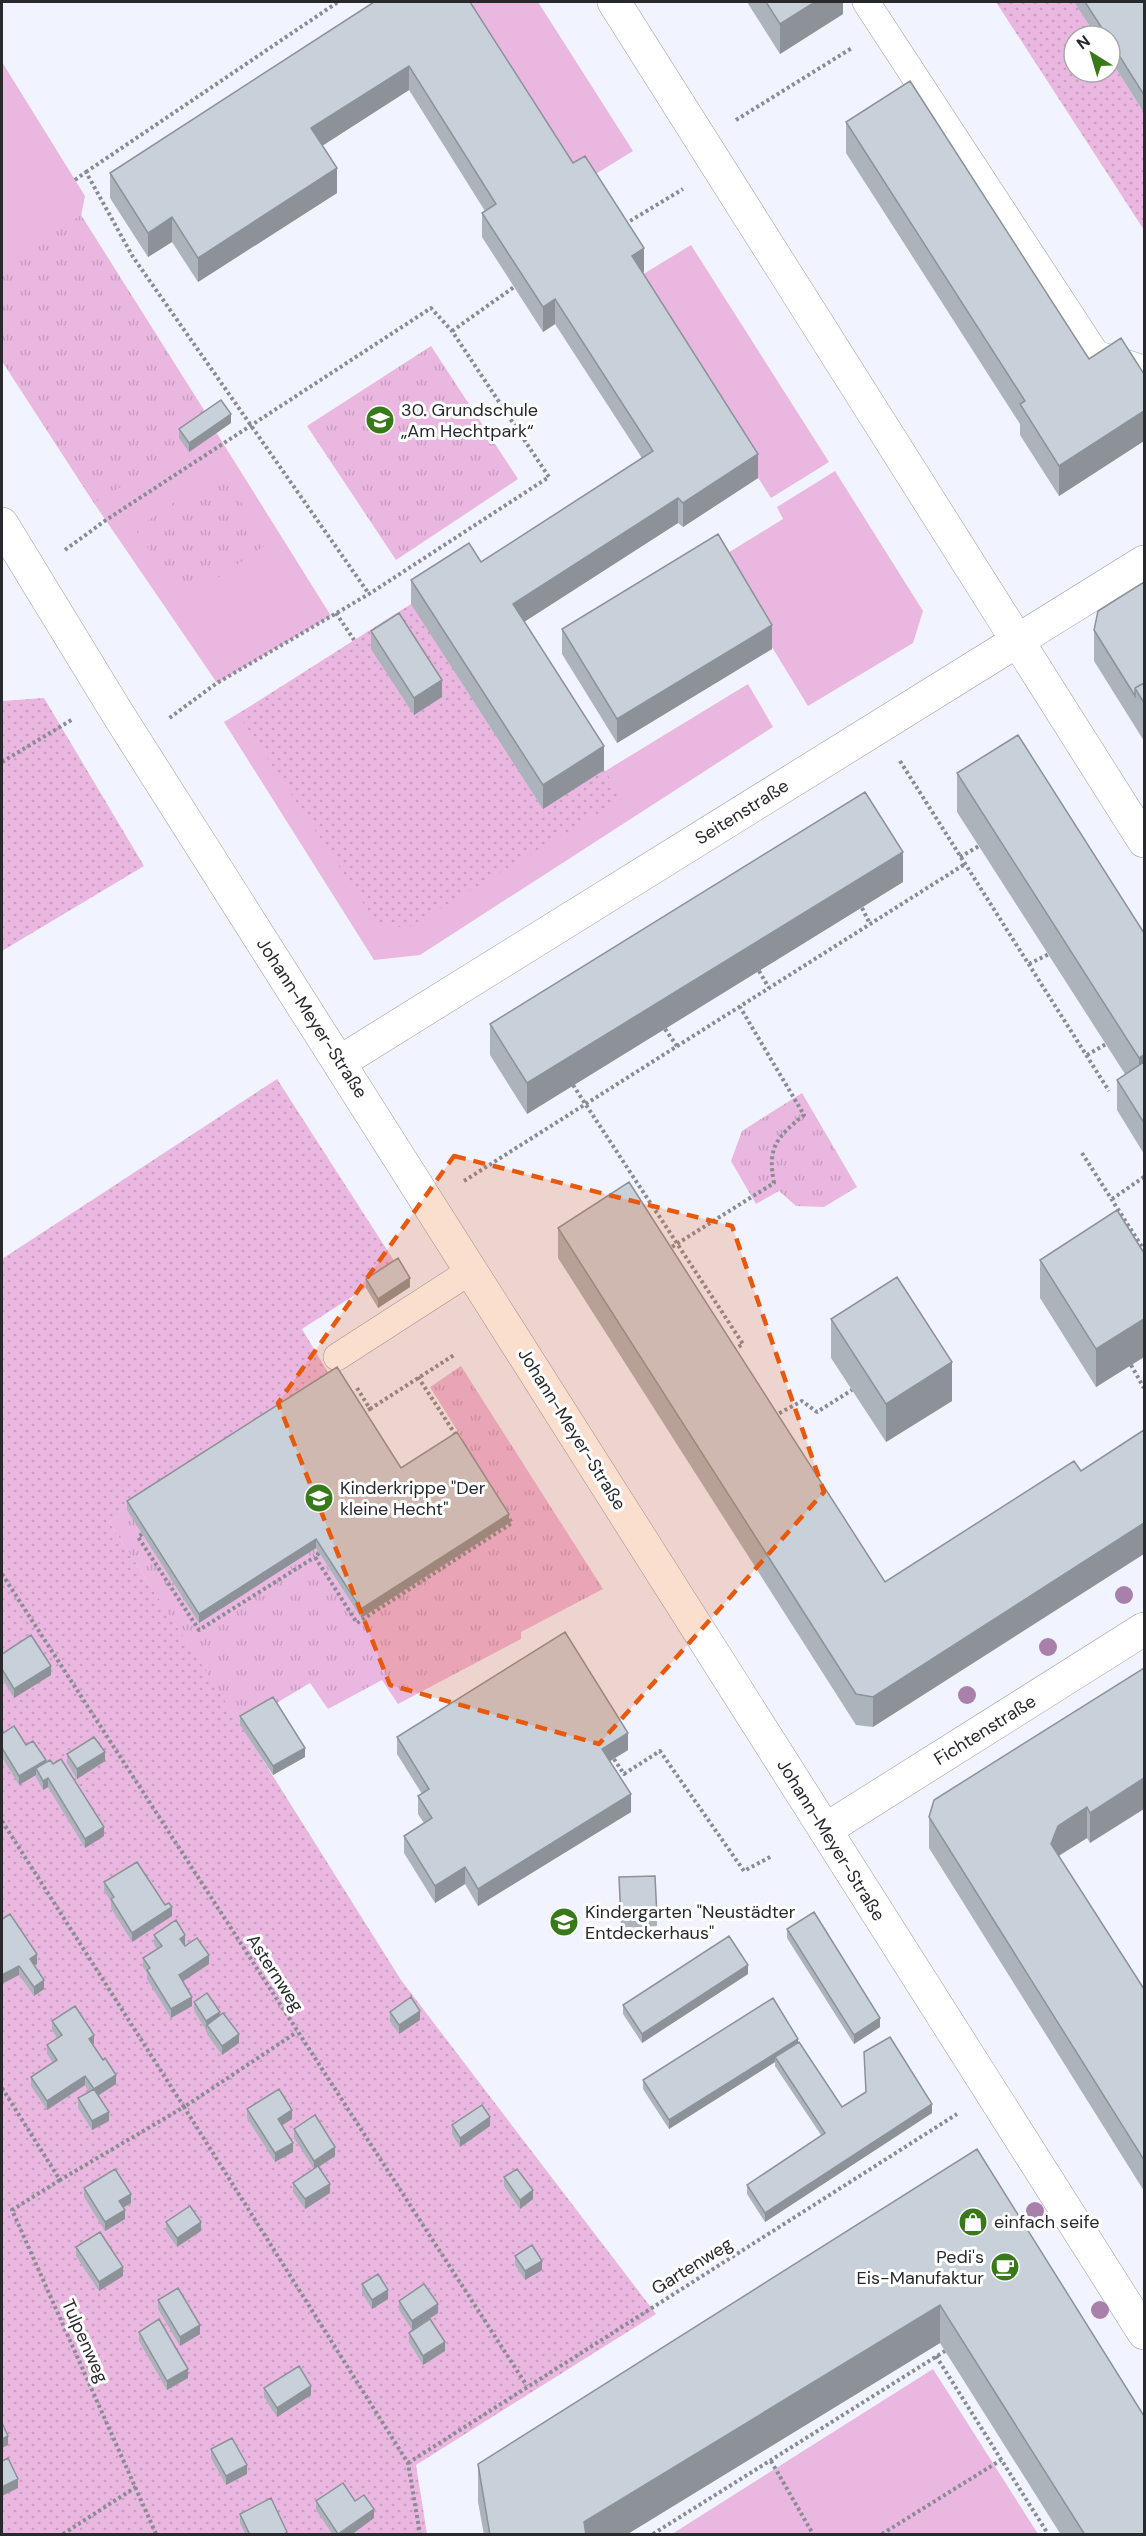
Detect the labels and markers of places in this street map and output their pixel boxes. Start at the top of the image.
place label: 30. Grundschule „Am Hechtpark“ [401,398,538,443]
school or university icon: 30. Grundschule „Am Hechtpark“ [364,404,396,436]
place label: Kinderkrippe "Der kleine Hecht" [340,1476,486,1521]
school or university icon: Kinderkrippe "Der kleine Hecht" [303,1482,335,1514]
place label: Kindergarten "Neustädter Entdeckerhaus" [585,1900,796,1945]
school or university icon: Kindergarten "Neustädter Entdeckerhaus" [548,1906,580,1938]
shop icon: einfach seife [957,2206,989,2238]
place label: einfach seife [994,2210,1099,2234]
place label: Pedi's Eis-Manufaktur [857,2245,984,2290]
cafe icon: Pedi's Eis-Manufaktur [989,2251,1021,2283]

